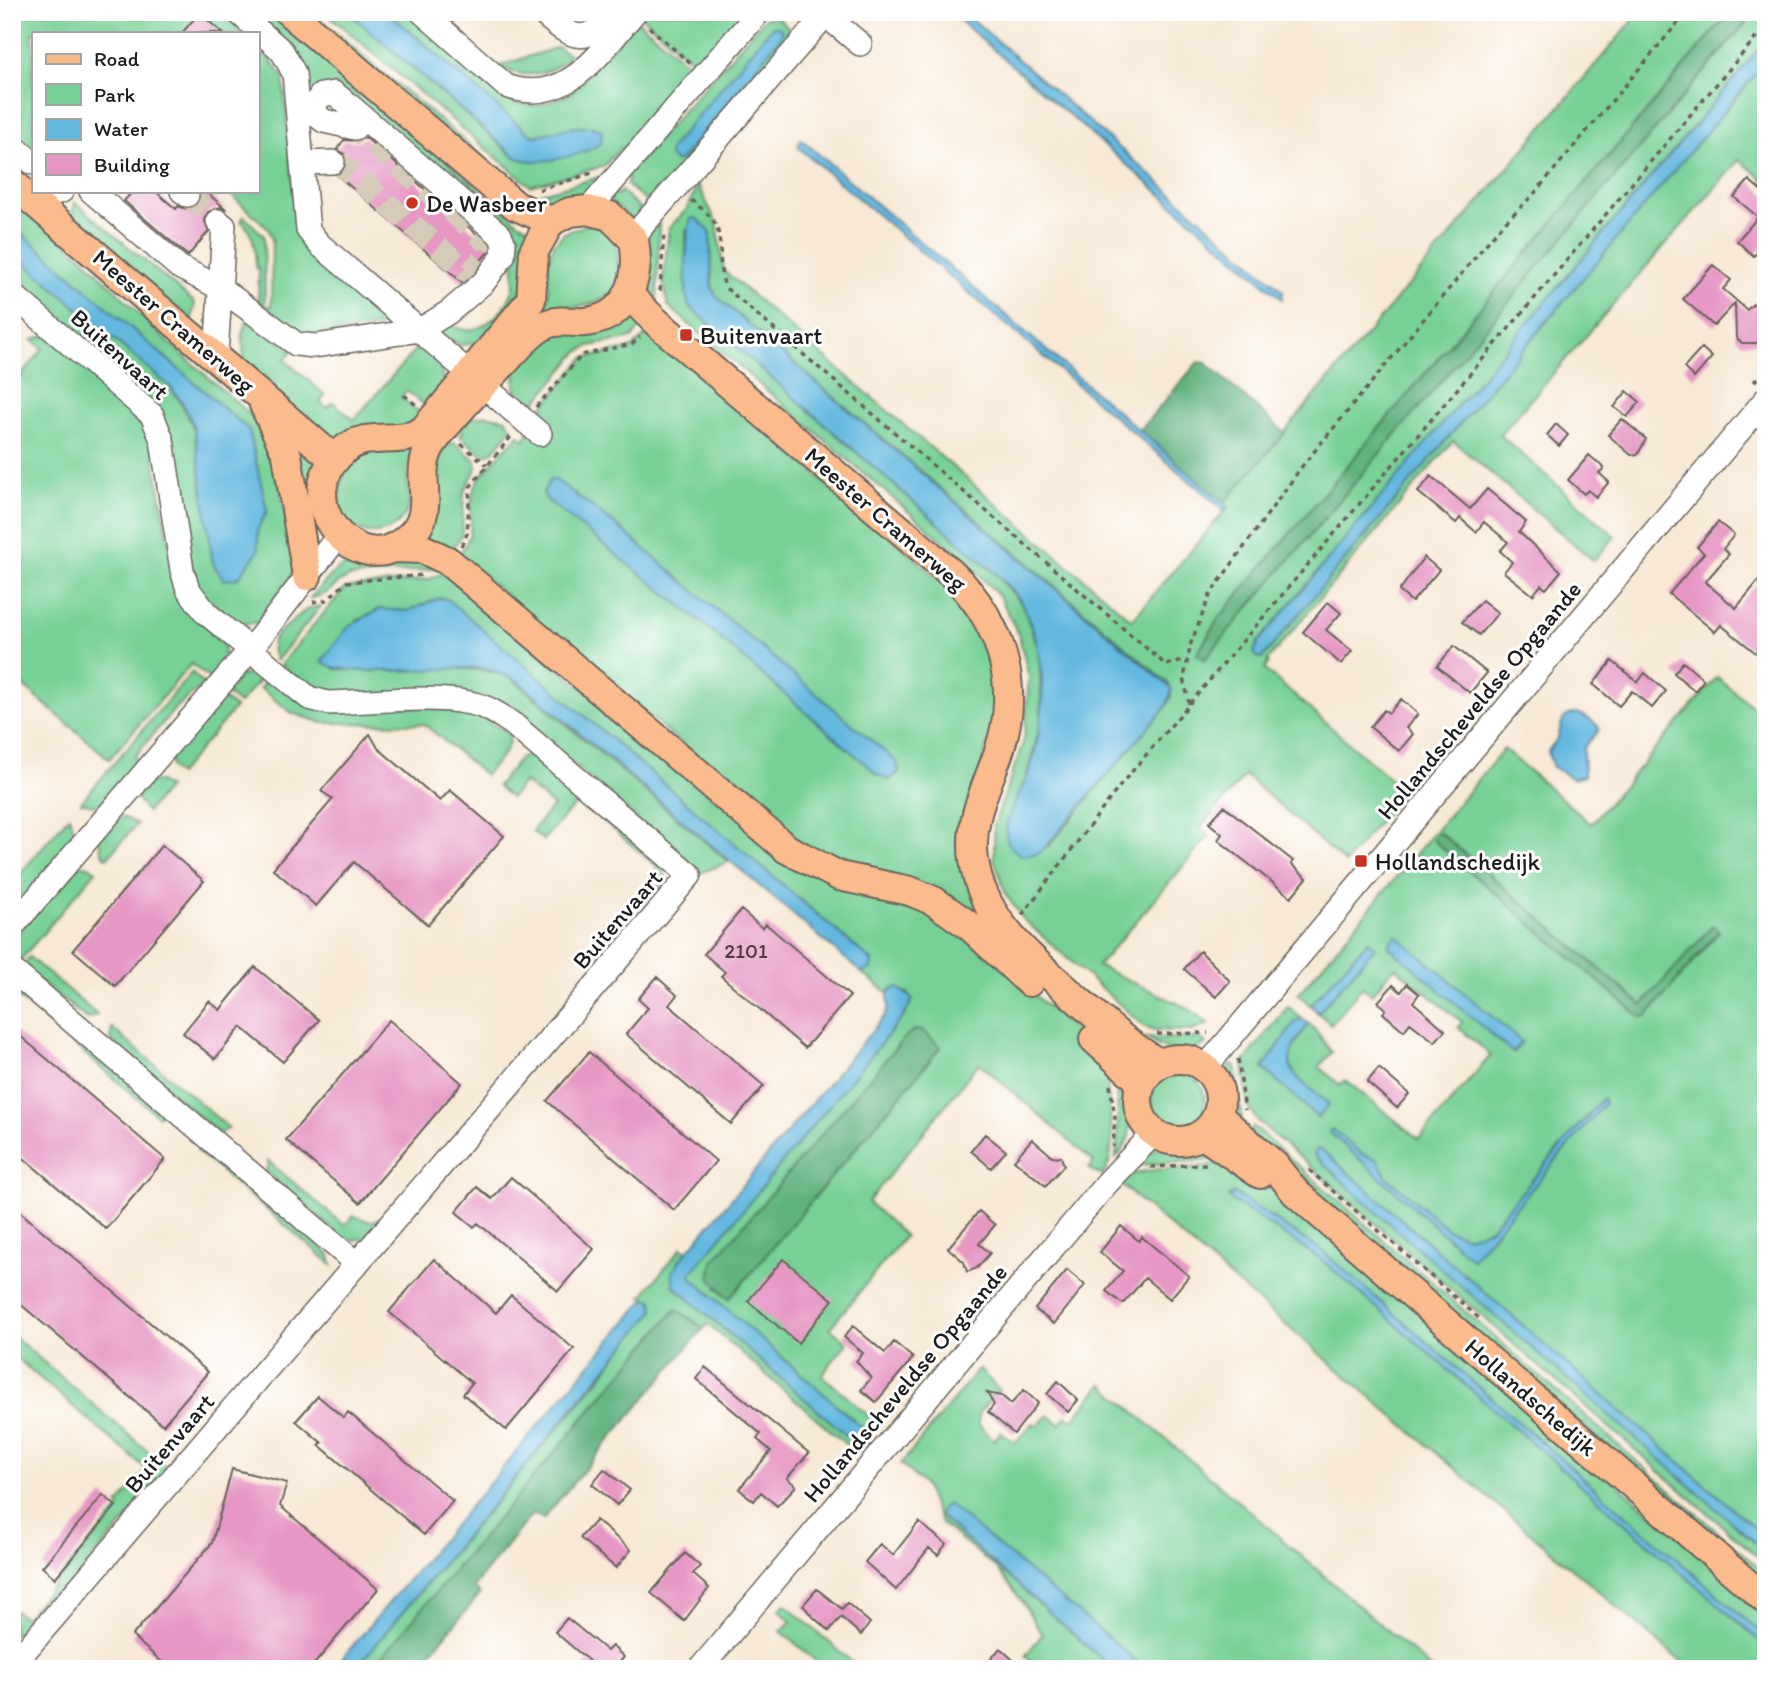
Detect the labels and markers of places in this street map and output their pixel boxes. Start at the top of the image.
place label: De Wasbeer [426,189,547,218]
marker: De Wasbeer [404,195,420,211]
place label: Buitenvaart [700,321,822,350]
marker: Buitenvaart [678,327,694,343]
place label: Hollandschedijk [1375,847,1540,876]
marker: Hollandschedijk [1353,853,1369,869]

